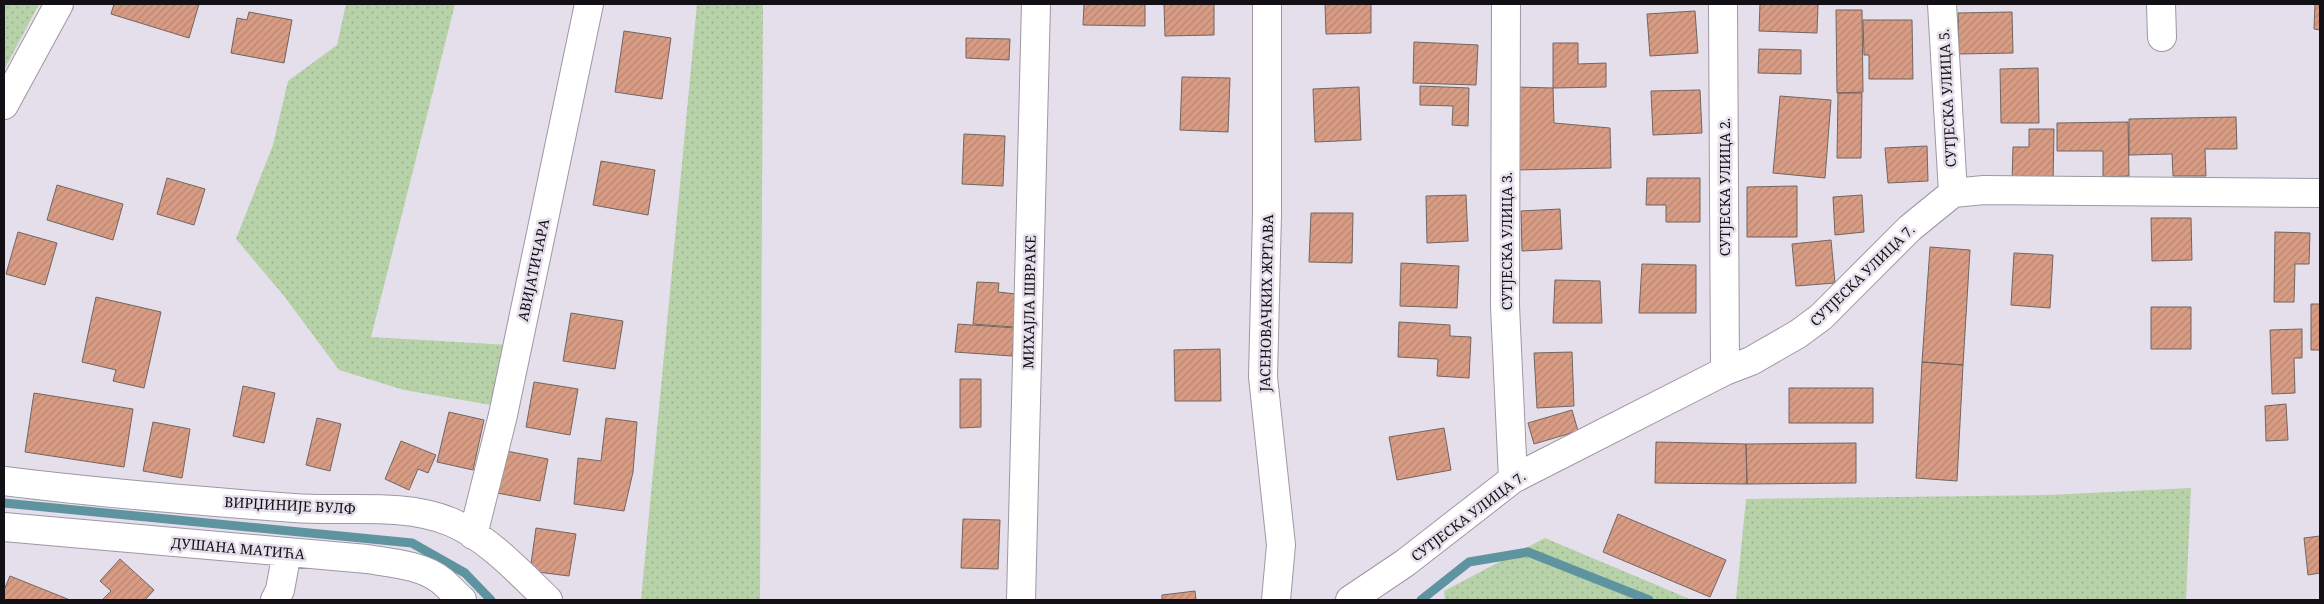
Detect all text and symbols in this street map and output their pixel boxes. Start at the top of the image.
street label: СУТЈЕСКА УЛИЦА 5. [1934,28,1960,168]
street label: СУТЈЕСКА УЛИЦА 2. [1715,118,1734,256]
street label: СУТЈЕСКА УЛИЦА 3. [1497,172,1516,310]
street label: ЈАСЕНОВАЧКИХ ЖРТАВА [1255,214,1277,393]
street label: АВИЈАТИЧАРА [513,217,553,323]
street label: СУТЈЕСКА УЛИЦА 7. [1806,220,1918,330]
street label: МИХАЈЛА ШВРАКЕ [1018,235,1040,369]
street label: СУТЈЕСКА УЛИЦА 7. [1407,467,1529,565]
street label: ВИРЏИНИЈЕ ВУЛФ [224,492,356,518]
street label: ДУШАНА МАТИЋА [170,533,306,563]

